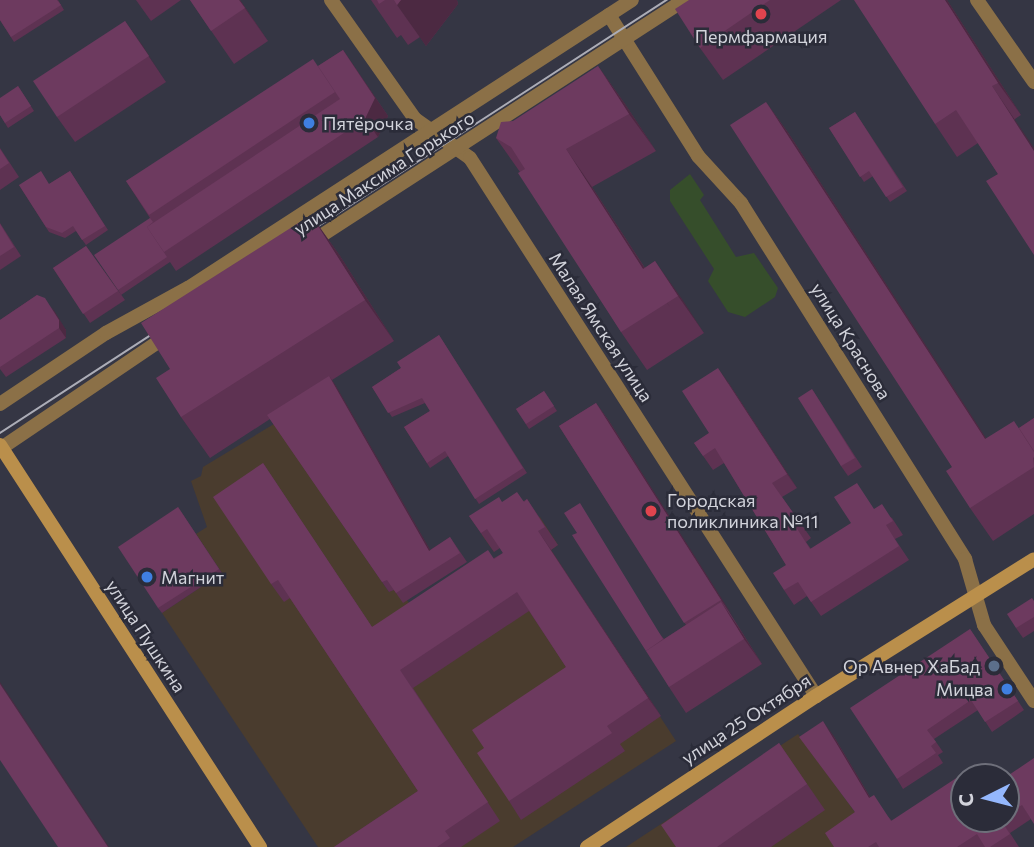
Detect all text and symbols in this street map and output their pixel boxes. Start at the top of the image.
marker: Пермфармация [753,6,769,22]
place label: Пермфармация [695,25,827,47]
street label: улица Максима Горького [290,107,478,239]
place label: Пятёрочка [323,112,414,134]
marker: Пятёрочка [301,115,317,131]
street label: Малая Ямская улица [545,248,657,406]
street label: улица Краснова [806,279,896,403]
place label: Городская поликлиника №11 [667,490,818,532]
marker: Городская поликлиника №11 [641,501,661,521]
place label: Магнит [161,566,224,588]
marker: Магнит [139,569,155,585]
street label: улица Пушкина [102,576,190,696]
place label: Ор Авнер ХаБад [843,655,980,677]
marker: Ор Авнер ХаБад [986,658,1002,674]
street label: улица 25 Октября [677,669,815,769]
place label: Мицва [936,678,993,700]
marker: Мицва [999,681,1015,697]
north arrow [950,763,1020,833]
text: С [953,792,978,808]

